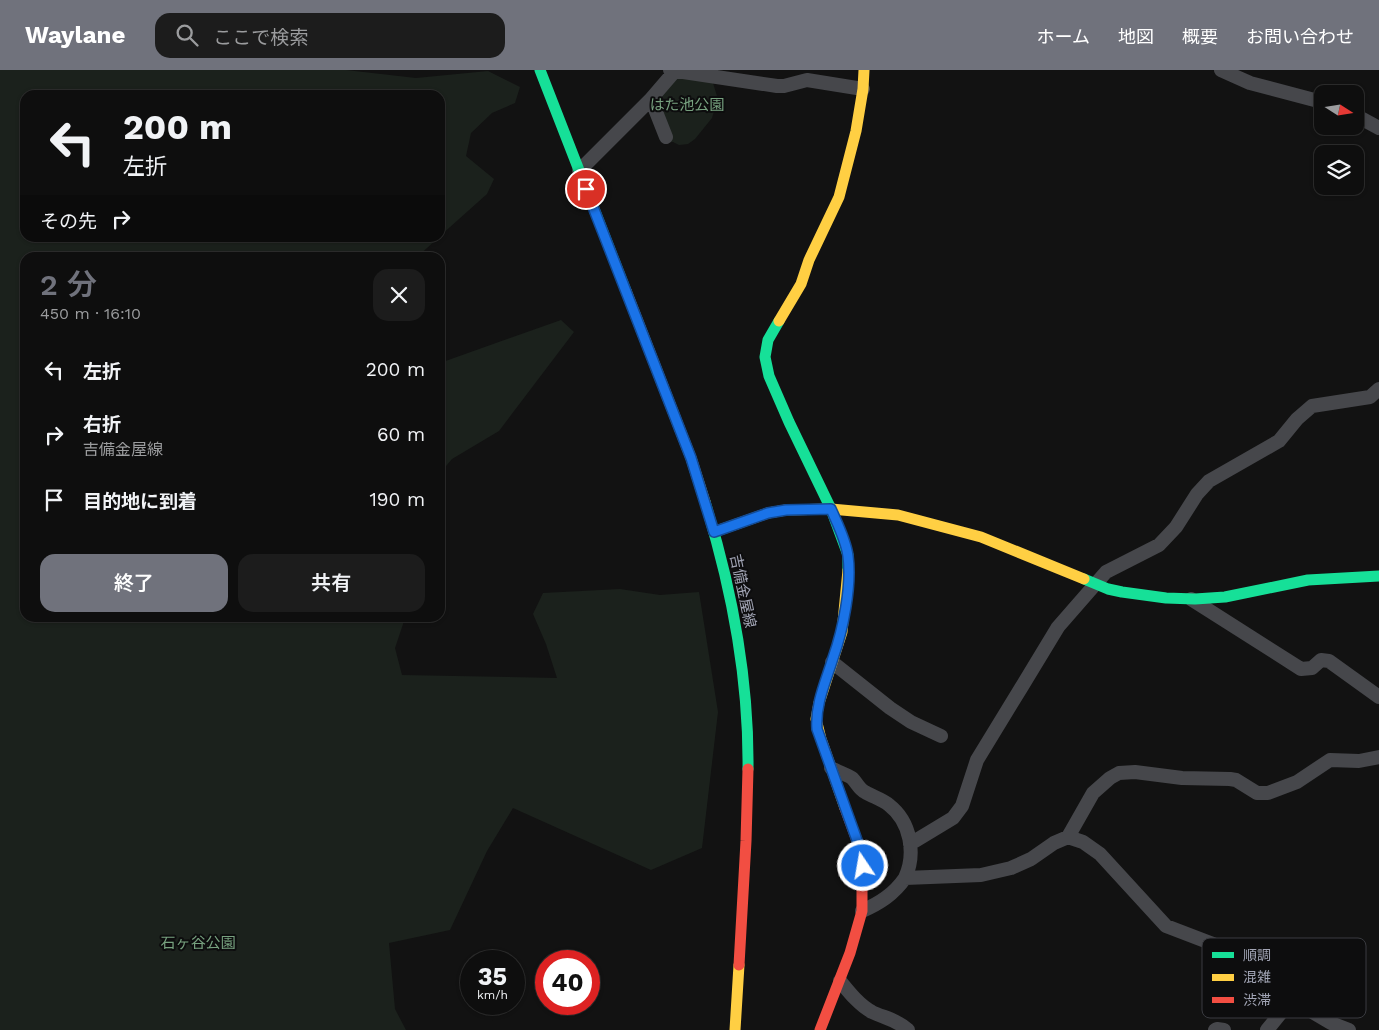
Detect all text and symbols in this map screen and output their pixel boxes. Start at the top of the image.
search box [155,13,505,58]
text: Waylane [25,21,125,49]
icon: search [173,21,201,49]
text: ここで検索 [213,26,308,49]
text: ホーム [1037,26,1090,47]
text: 地図 [1118,26,1154,47]
text: 概要 [1182,26,1218,47]
text: お問い合わせ [1246,26,1354,47]
north arrow [1314,85,1364,135]
map controls [1314,85,1364,195]
park label: はた池公園 [650,96,724,114]
text: 200 m [123,106,232,148]
icon: left [40,110,105,175]
button: layers [1314,145,1364,195]
text: 左折 [123,154,167,179]
pin [565,168,607,210]
icon: arrive [572,175,600,203]
icon: right [107,205,135,233]
text: その先 [40,210,97,233]
text: 2 分 [40,267,97,302]
button: close [373,269,425,321]
text: 450 m · 16:10 [40,304,141,323]
icon: left [40,356,68,384]
text: 200 m [366,358,425,381]
text: 左折 [83,360,121,383]
text: 右折 [83,413,121,436]
icon: right [40,421,68,449]
text: 60 m [377,423,425,446]
text: 吉備金屋線 [83,440,163,459]
icon: arrive [40,486,68,514]
text: 190 m [369,488,425,511]
text: 目的地に到着 [83,490,197,513]
street label: 吉備金屋線 [726,552,760,630]
button: 終了 [40,554,228,612]
button: 共有 [238,554,425,612]
position arrow [836,839,888,891]
park label: 石ヶ谷公園 [160,934,236,952]
legend [1202,938,1366,1018]
text: 順調 [1243,947,1271,963]
speed limit sign: 40 [535,950,600,1015]
text: 35 [478,962,507,991]
text: 混雑 [1243,969,1271,985]
text: km/h [477,988,508,1002]
text: 渋滞 [1243,992,1271,1008]

